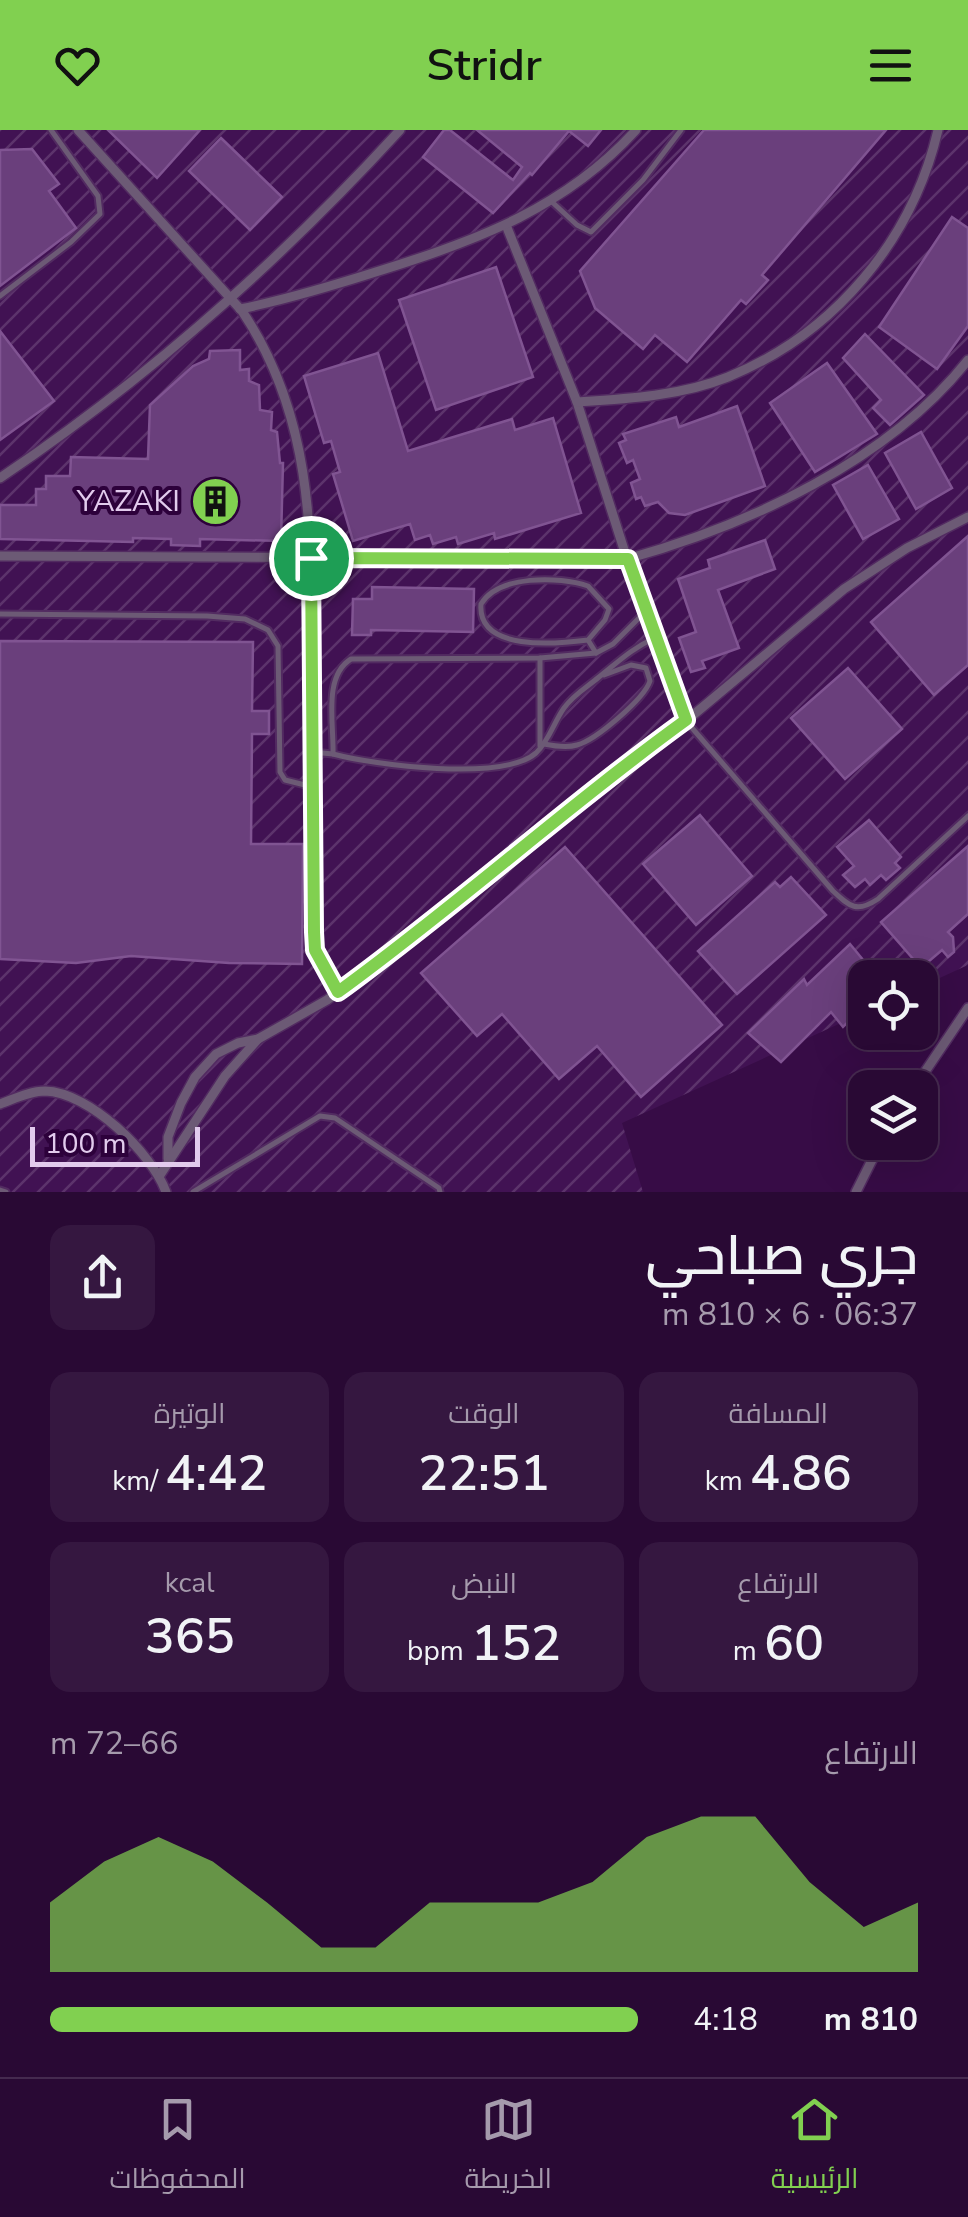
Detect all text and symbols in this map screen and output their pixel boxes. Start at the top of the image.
text: Stridr [426,35,542,96]
icon: heart [50,38,105,93]
icon: menu [863,38,918,93]
building icon: YAZAKI [189,475,241,527]
place label: YAZAKI [76,481,180,522]
pin [269,516,354,601]
icon: arrive [284,531,339,586]
map controls [848,960,938,1160]
button: locate [848,960,938,1050]
button: layers [848,1070,938,1160]
scale bar [30,1122,200,1166]
text: 100 m [45,1125,127,1163]
text: جري صباحي [646,1218,918,1293]
button: share [50,1225,155,1330]
text: 06:37 · 6 × 810 m [662,1293,918,1336]
text: الوتيرة [154,1395,226,1433]
text: الوقت [448,1395,520,1433]
text: المسافة [729,1395,828,1433]
text: 4:42 [165,1439,267,1508]
text: 22:51 [418,1439,550,1508]
text: 4.86 [750,1439,852,1508]
text: /km [112,1462,165,1500]
text: km [705,1462,750,1500]
text: kcal [165,1564,214,1602]
text: النبض [451,1565,517,1603]
text: الارتفاع [737,1565,819,1603]
text: 365 [145,1602,235,1671]
text: 152 [471,1609,561,1678]
text: 60 [764,1609,824,1678]
text: bpm [407,1632,471,1670]
text: m [733,1632,764,1670]
text: 66–72 m [50,1722,178,1765]
text: الارتفاع [824,1732,918,1775]
text: 4:18 [693,1998,758,2041]
text: 810 m [824,1998,918,2041]
tab: المحفوظات [109,2092,246,2204]
tab: الخريطة [465,2092,552,2204]
tab: الرئيسية [771,2092,859,2204]

